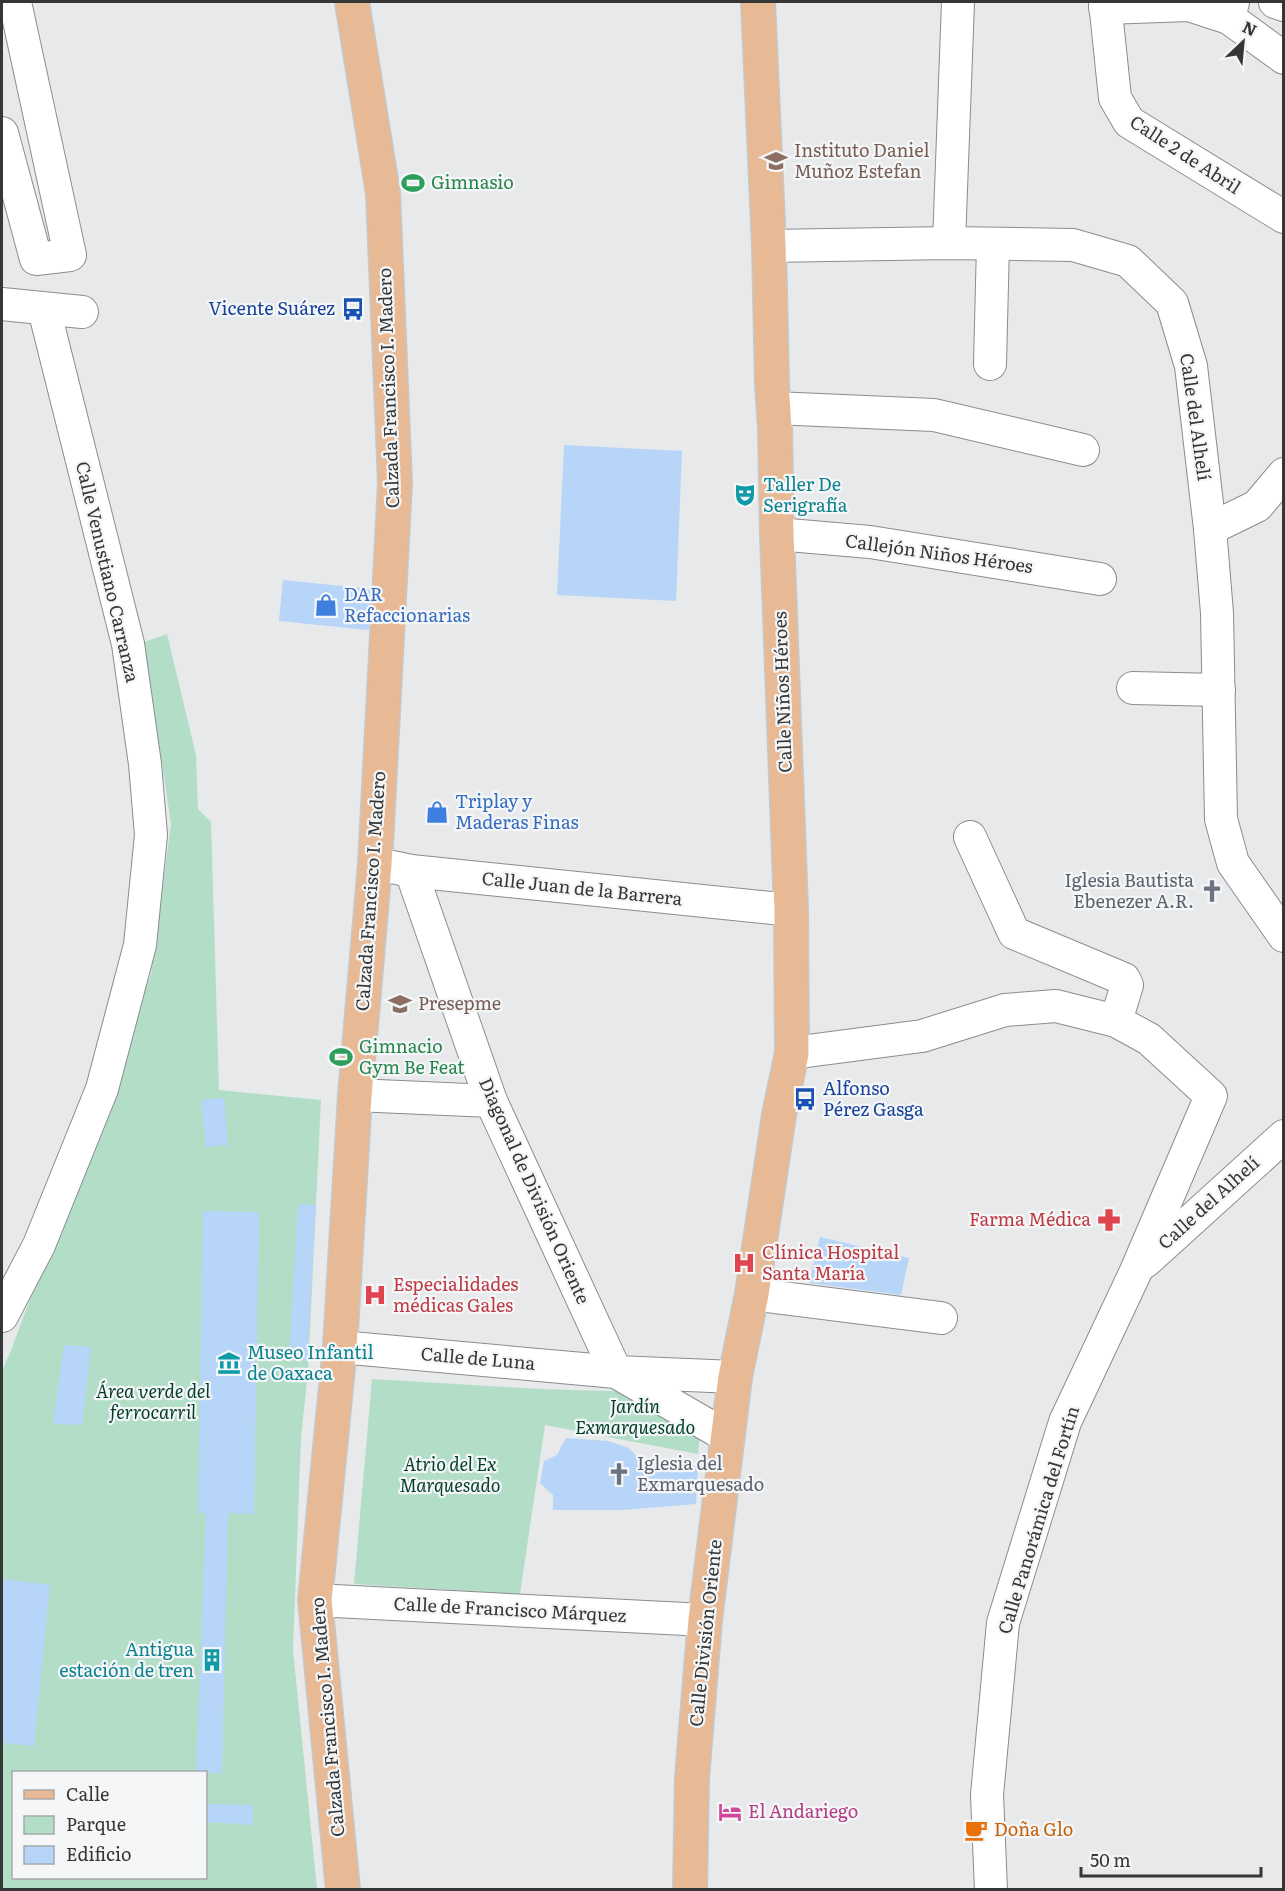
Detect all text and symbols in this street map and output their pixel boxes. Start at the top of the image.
north arrow [1213,12,1273,72]
text: N [1239,14,1261,41]
street label: Calle 2 de Abril [1125,108,1247,200]
place label: Instituto Daniel Muñoz Estefan [794,136,929,184]
school or university icon: Instituto Daniel Muñoz Estefan [763,148,789,174]
place label: Gimnasio [431,168,514,195]
sports icon: Gimnasio [400,170,426,196]
street label: Calzada Francisco I. Madero [370,267,405,509]
place label: Vicente Suárez [209,294,335,321]
bus stop icon: Vicente Suárez [340,296,366,322]
street label: Calle del Alhelí [1174,351,1219,482]
street label: Calle Venustiano Carranza [70,459,147,685]
place label: Taller De Serigrafía [763,470,848,518]
theatre icon: Taller De Serigrafía [732,482,758,508]
street label: Callejón Niños Héroes [844,526,1035,579]
place label: DAR Refaccionarias [344,580,470,628]
shop icon: DAR Refaccionarias [313,592,339,618]
street label: Calle Niños Héroes [765,611,798,773]
street label: Calzada Francisco I. Madero [348,770,391,1012]
place label: Triplay y Maderas Finas [455,787,579,835]
shop icon: Triplay y Maderas Finas [424,799,450,825]
street label: Calle Juan de la Barrera [480,864,684,912]
place label: Iglesia Bautista Ebenezer A.R. [1064,866,1194,914]
church icon: Iglesia Bautista Ebenezer A.R. [1199,878,1225,904]
place label: Presepme [418,989,501,1016]
school or university icon: Presepme [387,991,413,1017]
place label: Gimnacio Gym Be Feat [359,1032,465,1080]
sports icon: Gimnacio Gym Be Feat [328,1044,354,1070]
street label: Diagonal de División Oriente [473,1073,598,1308]
place label: Alfonso Pérez Gasga [823,1074,924,1122]
bus stop icon: Alfonso Pérez Gasga [792,1086,818,1112]
street label: Calle del Alhelí [1151,1149,1265,1255]
place label: Farma Médica [969,1205,1091,1232]
pharmacy icon: Farma Médica [1096,1207,1122,1233]
place label: Clínica Hospital Santa María [762,1238,899,1286]
hospital icon: Clínica Hospital Santa María [731,1250,757,1276]
place label: Especialidades médicas Gales [393,1270,518,1318]
hospital icon: Especialidades médicas Gales [362,1282,388,1308]
place label: Museo Infantil de Oaxaca [247,1338,373,1386]
street label: Calle de Luna [420,1339,537,1376]
museum icon: Museo Infantil de Oaxaca [216,1350,242,1376]
park label: Área verde del ferrocarril [96,1377,211,1425]
park label: Jardín Exmarquesado [575,1392,695,1440]
street label: Calle Panorámica del Fortín [990,1402,1085,1637]
place label: Iglesia del Exmarquesado [637,1449,764,1497]
park label: Atrio del Ex Marquesado [400,1450,500,1498]
church icon: Iglesia del Exmarquesado [606,1461,632,1487]
street label: Calle División Oriente [681,1538,728,1728]
street label: Calle de Francisco Márquez [393,1589,627,1628]
street label: Calzada Francisco I. Madero [303,1596,350,1838]
place label: Antigua estación de tren [59,1635,194,1683]
building icon: Antigua estación de tren [199,1647,225,1673]
legend [12,1771,207,1879]
text: Calle [66,1780,109,1807]
place label: El Andariego [748,1797,858,1824]
hotel icon: El Andariego [717,1799,743,1825]
text: Parque [66,1810,126,1837]
place label: Doña Glo [994,1815,1073,1842]
cafe icon: Doña Glo [963,1817,989,1843]
text: Edificio [66,1840,132,1867]
scale bar [1081,1840,1261,1878]
text: 50 m [1090,1846,1131,1873]

